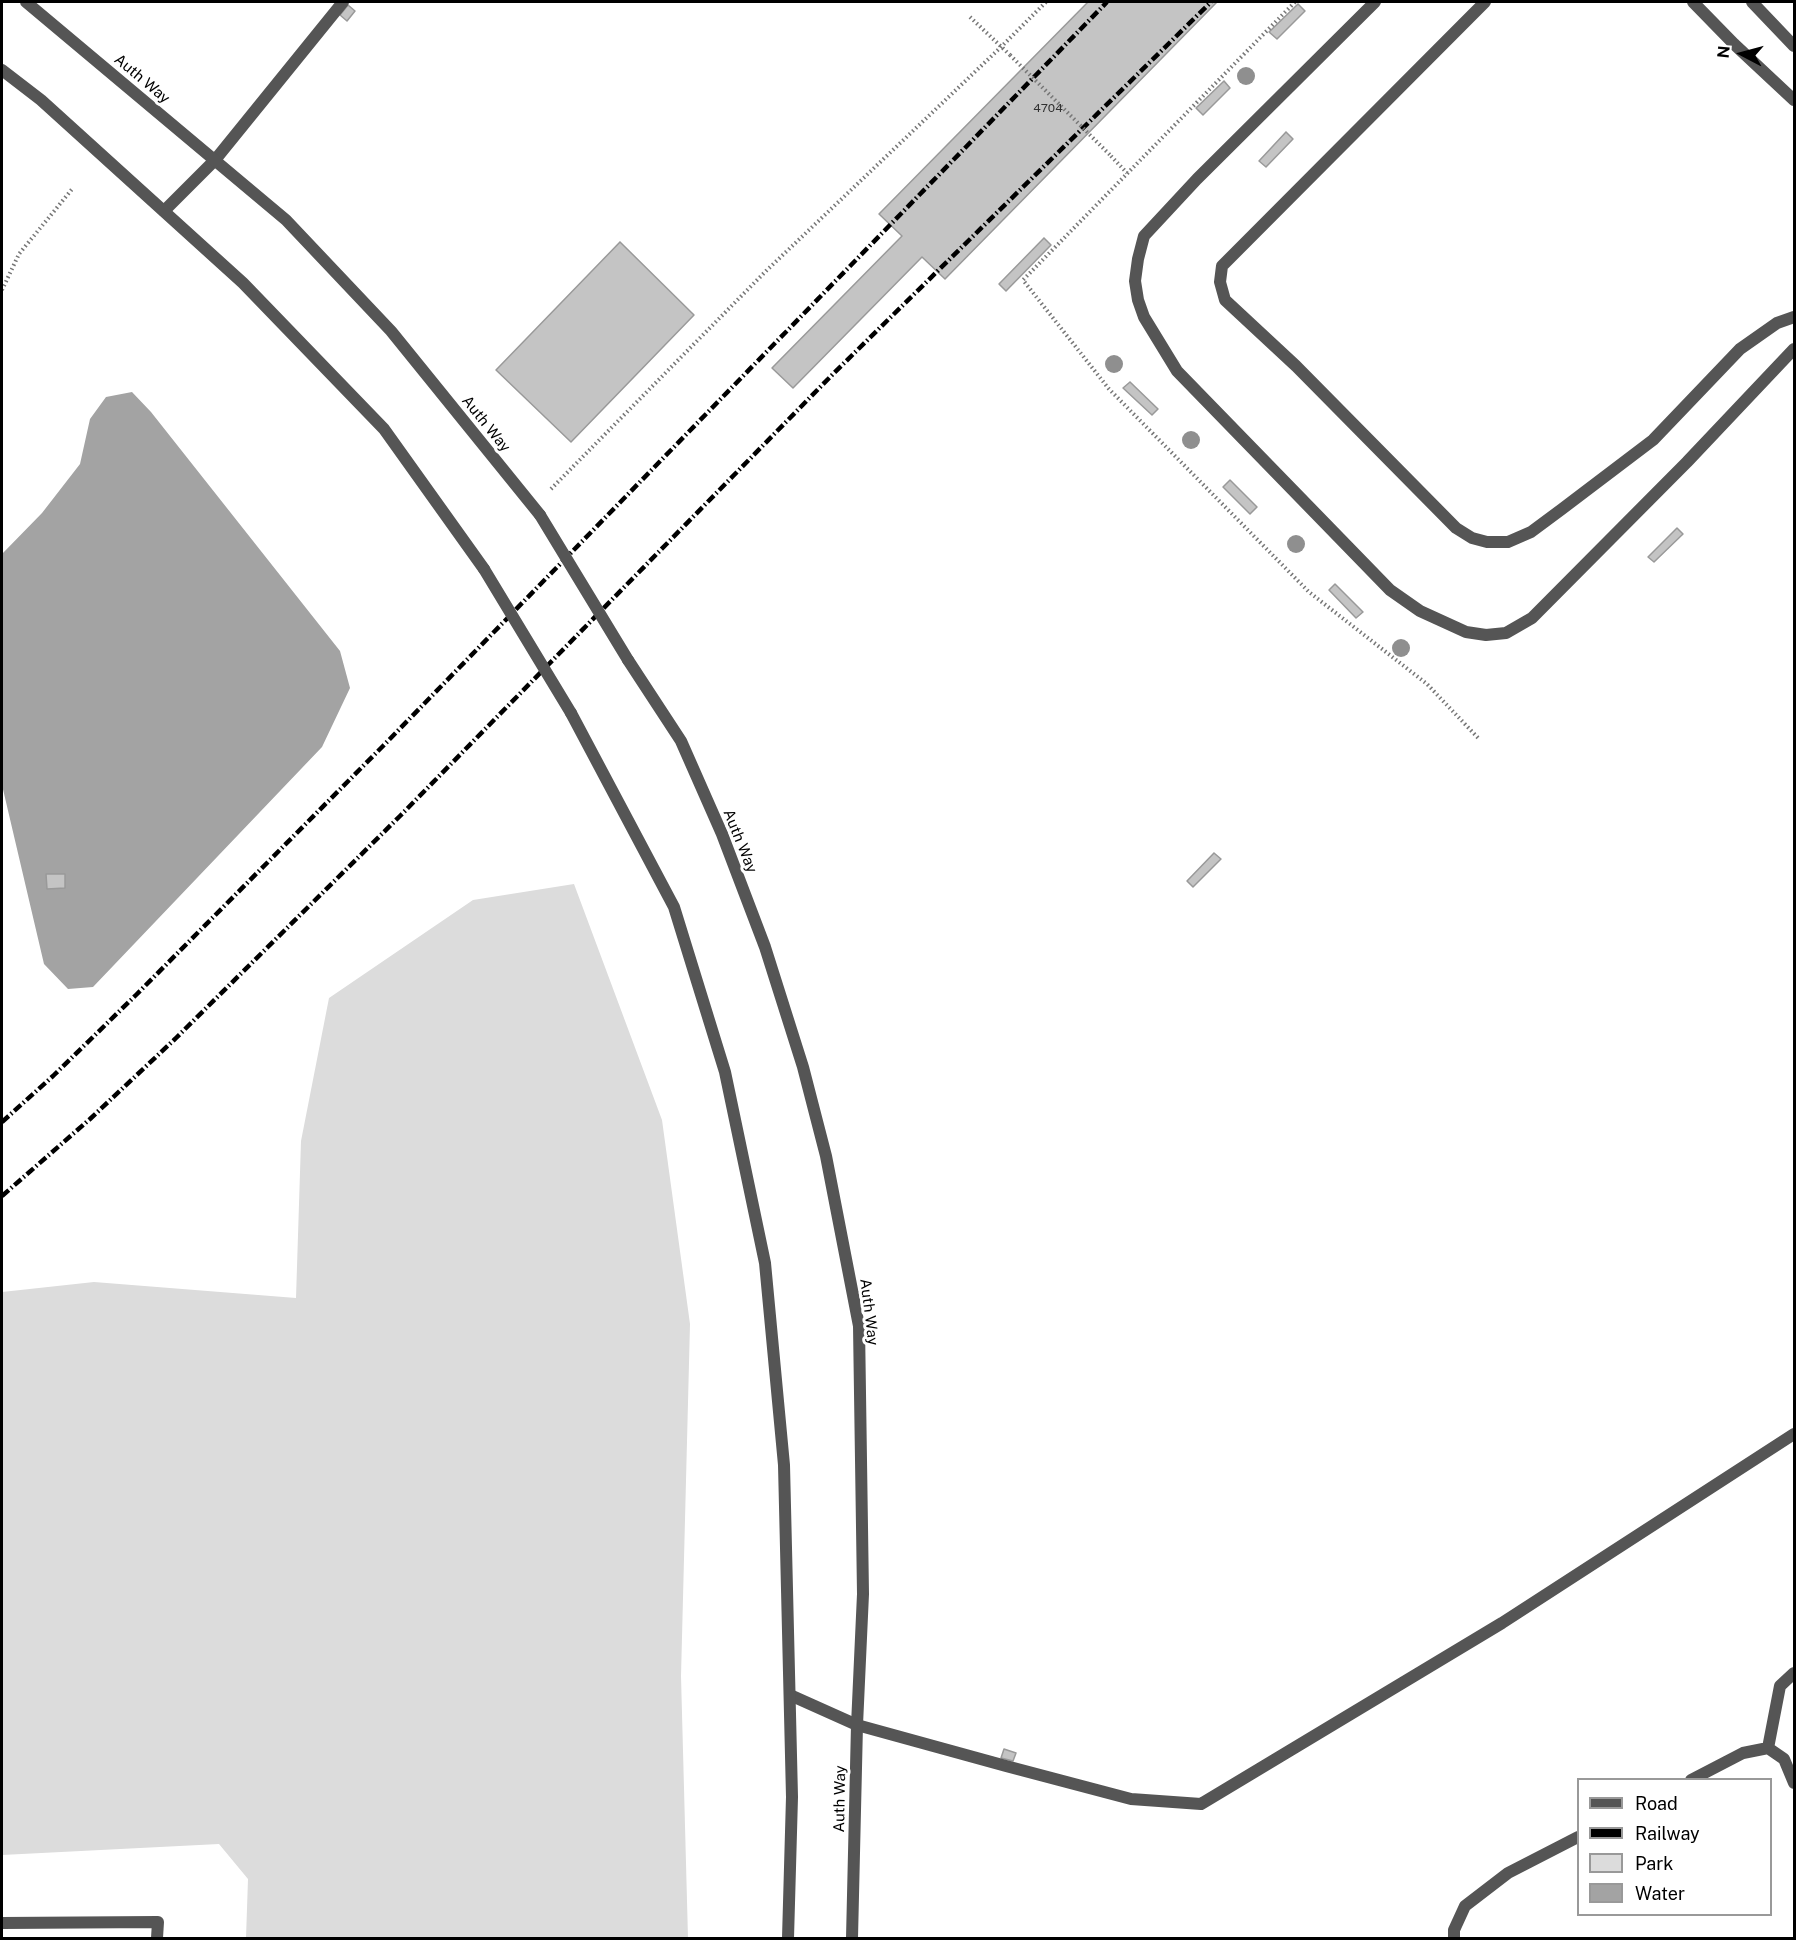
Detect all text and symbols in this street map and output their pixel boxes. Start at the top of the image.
north arrow [1712,24,1772,84]
text: N [1713,45,1734,59]
street label: Auth Way [111,51,173,107]
house number: 4704 [1033,101,1063,115]
street label: Auth Way [458,392,514,456]
street label: Auth Way [719,807,761,875]
street label: Auth Way [856,1278,882,1346]
street label: Auth Way [830,1765,850,1833]
legend [1577,1778,1772,1916]
text: Road [1635,1793,1678,1814]
text: Railway [1635,1823,1700,1844]
text: Park [1635,1853,1673,1874]
text: Water [1635,1883,1685,1904]

